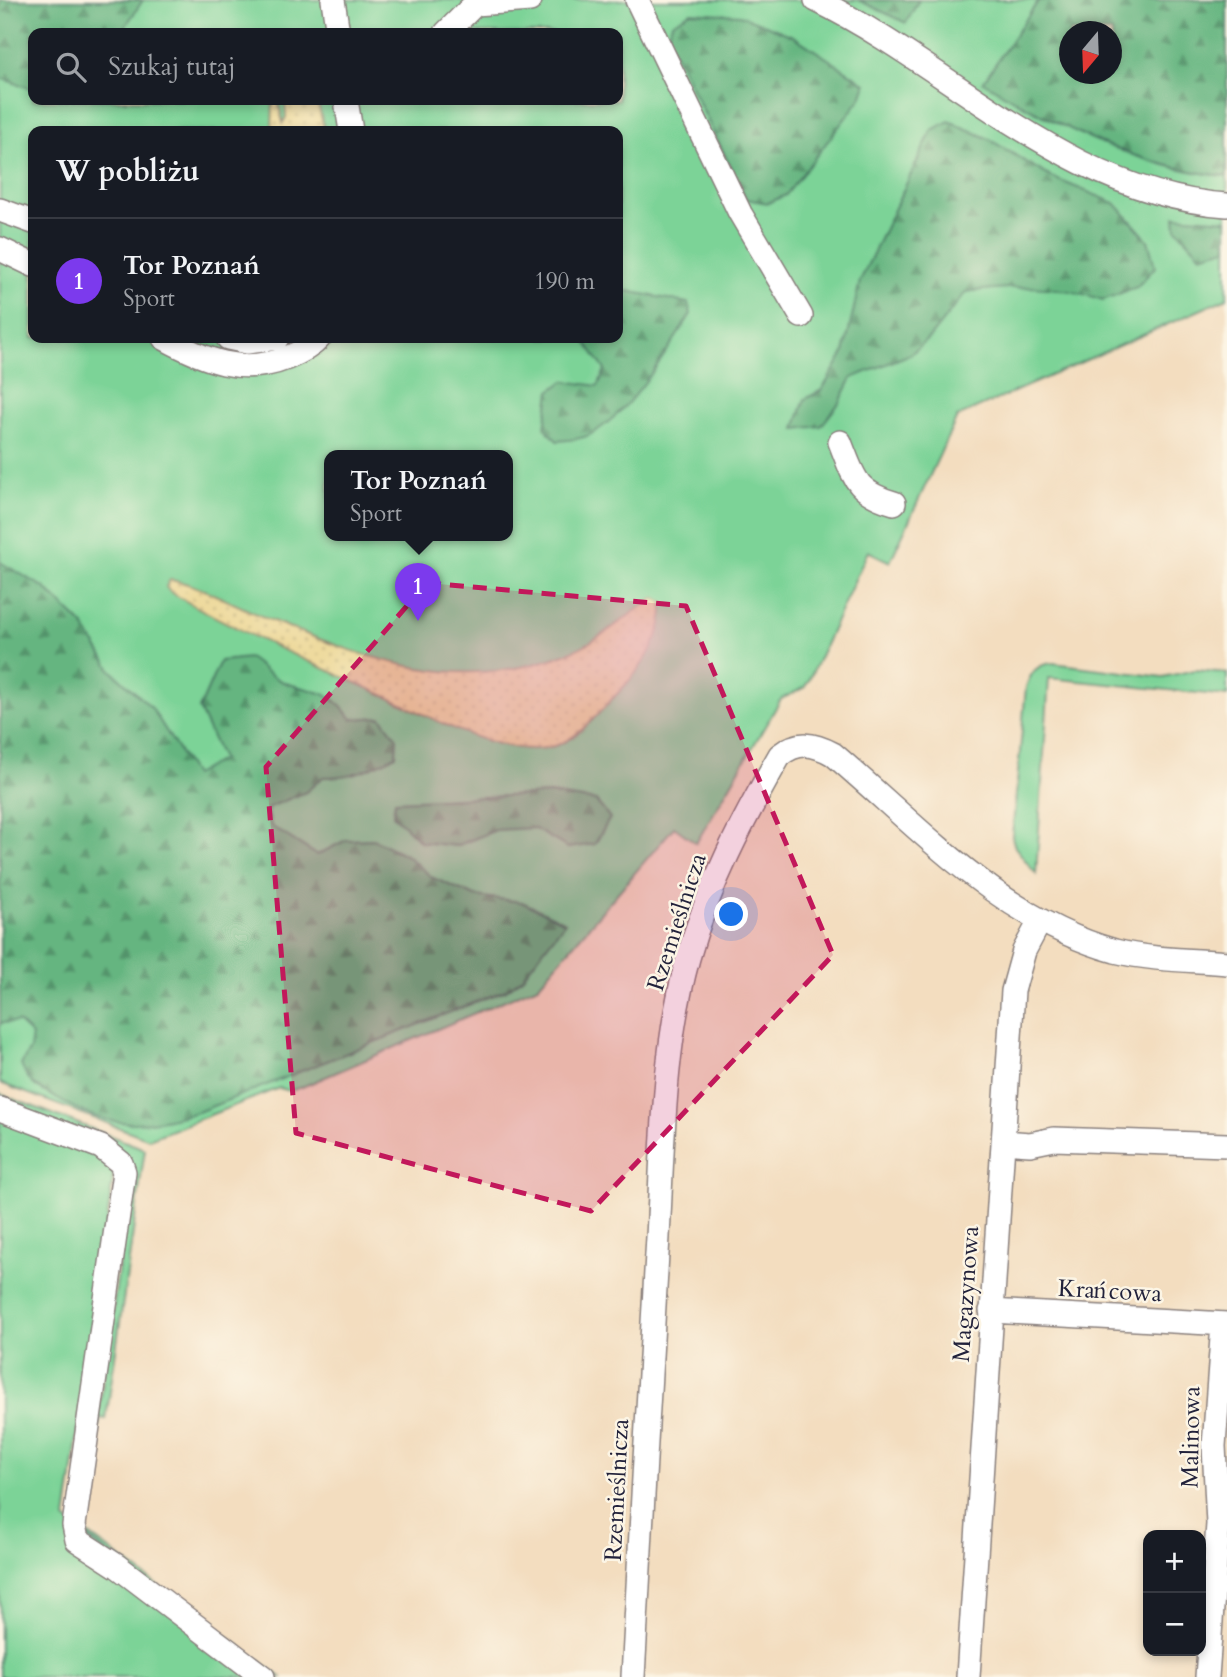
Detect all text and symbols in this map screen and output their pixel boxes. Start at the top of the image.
north arrow [1059,21,1122,84]
search box [28,28,623,105]
icon: search [52,48,90,86]
text: Szukaj tutaj [108,49,236,84]
text: W pobliżu [56,151,200,192]
text: Tor Poznań [123,248,260,283]
text: 1 [73,266,85,297]
text: 190 m [534,266,595,297]
text: Sport [123,283,175,314]
popup [324,450,513,541]
text: Tor Poznań [350,463,487,498]
text: Sport [350,498,402,529]
pin: 1 [395,563,441,621]
street label: Rzemieślnicza [639,848,715,995]
your location [714,897,748,931]
street label: Magazynowa [945,1224,987,1363]
street label: Krańcowa [1057,1272,1164,1310]
street label: Malinowa [1174,1385,1208,1488]
street label: Rzemieślnicza [597,1417,637,1562]
map controls [1143,1530,1206,1656]
button: + [1143,1530,1206,1593]
button: − [1143,1593,1206,1656]

